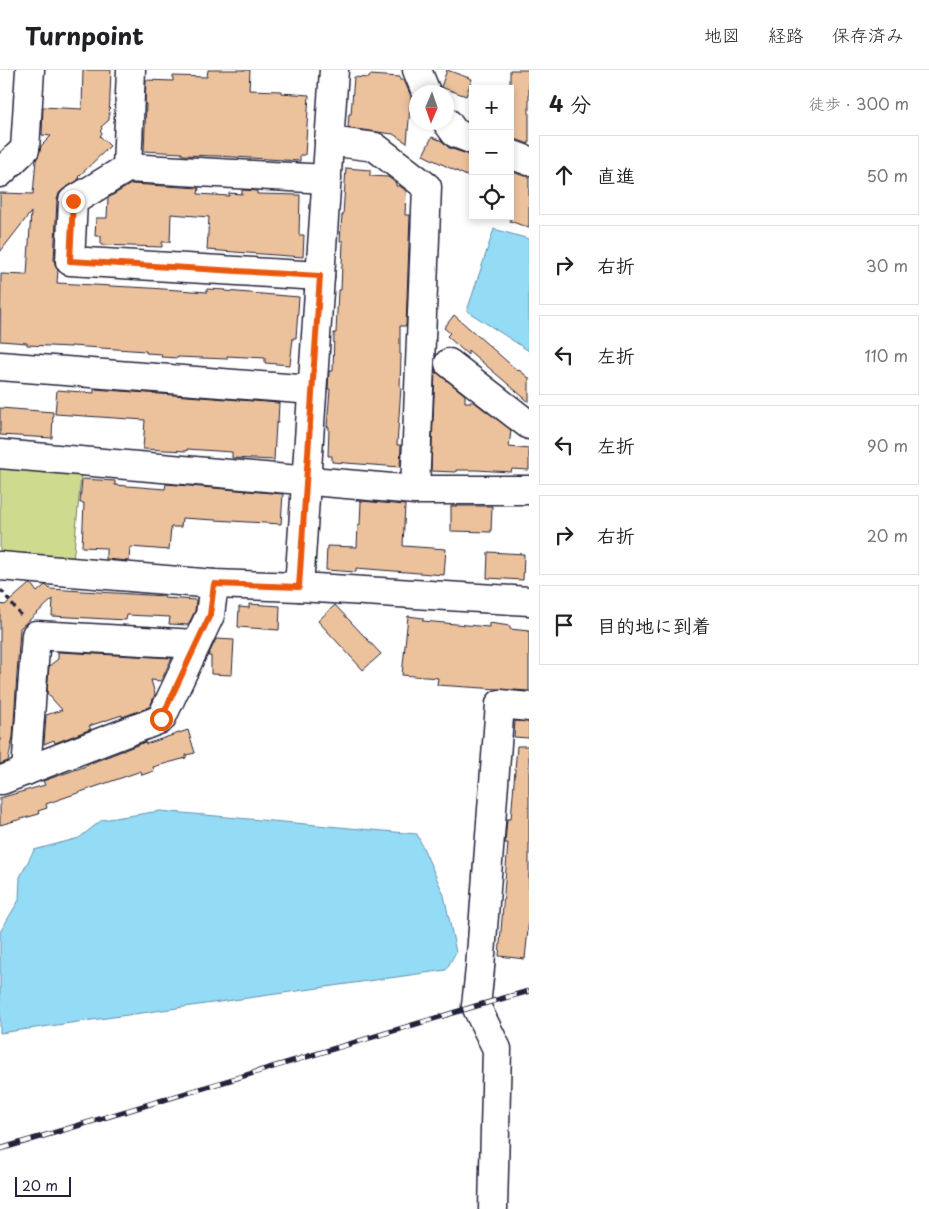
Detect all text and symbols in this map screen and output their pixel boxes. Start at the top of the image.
text: Turnpoint [25,17,144,53]
text: 地図 [704,21,740,48]
text: 経路 [768,21,804,48]
text: 保存済み [832,21,904,48]
north arrow [409,85,454,130]
map controls [469,85,514,220]
button: + [469,85,514,130]
text: 4 分 [549,87,591,119]
text: 徒歩 · 300 m [809,91,909,115]
button: − [469,130,514,175]
icon: ahead [550,161,578,189]
text: 直進 [597,161,635,189]
text: 50 m [867,163,908,187]
button: locate [469,175,514,220]
route end [62,190,85,213]
icon: right [550,251,578,279]
text: 右折 [597,251,635,279]
text: 30 m [866,253,908,277]
icon: left [550,341,578,369]
text: 左折 [597,341,635,369]
text: 110 m [865,343,908,367]
icon: left [550,431,578,459]
text: 左折 [597,431,635,459]
text: 90 m [867,433,908,457]
icon: right [550,521,578,549]
text: 右折 [597,521,635,549]
text: 20 m [867,523,908,547]
icon: arrive [550,611,578,639]
text: 目的地に到着 [597,611,711,639]
route start [150,708,173,731]
scale bar [15,1174,71,1197]
text: 20 m [22,1175,58,1196]

